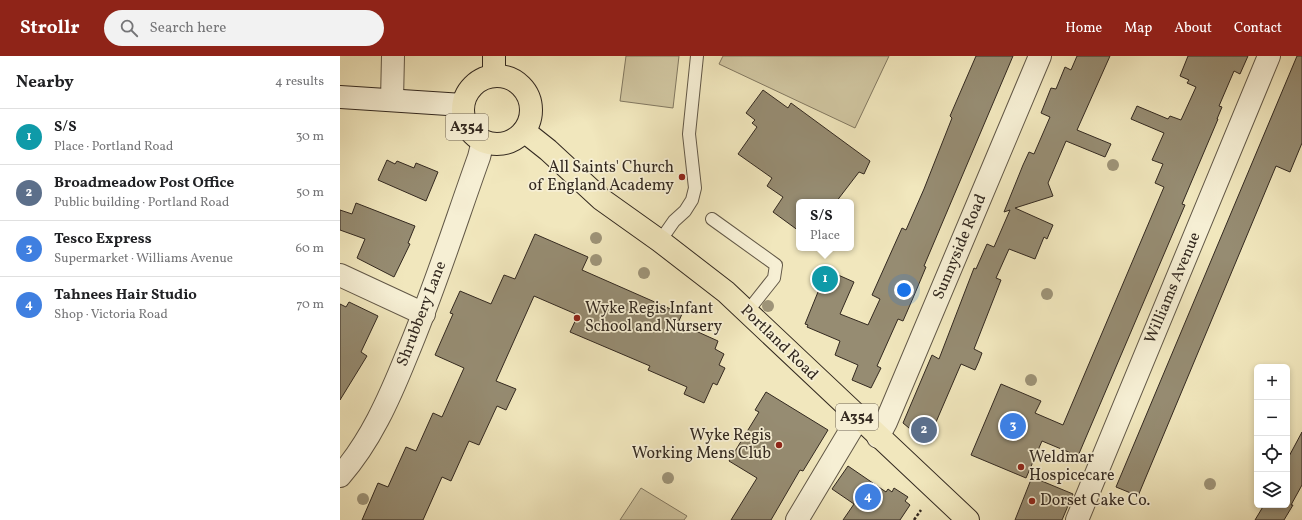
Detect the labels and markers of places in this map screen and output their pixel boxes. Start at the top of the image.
place label: All Saints' Church of England Academy [528,157,674,197]
marker: All Saints' Church of England Academy [677,172,687,182]
pin: 1 [812,264,838,294]
place label: Wyke Regis Infant School and Nursery [585,298,722,338]
marker: Wyke Regis Infant School and Nursery [572,313,582,323]
pin: 3 [1000,411,1026,441]
pin: 2 [911,415,937,445]
place label: Wyke Regis Working Mens Club [632,425,771,465]
marker: Wyke Regis Working Mens Club [774,440,784,450]
place label: Weldmar Hospicecare [1029,447,1115,487]
marker: Weldmar Hospicecare [1016,462,1026,472]
pin: 4 [855,482,881,512]
place label: Dorset Cake Co. [1040,490,1150,512]
marker: Dorset Cake Co. [1027,496,1037,506]

